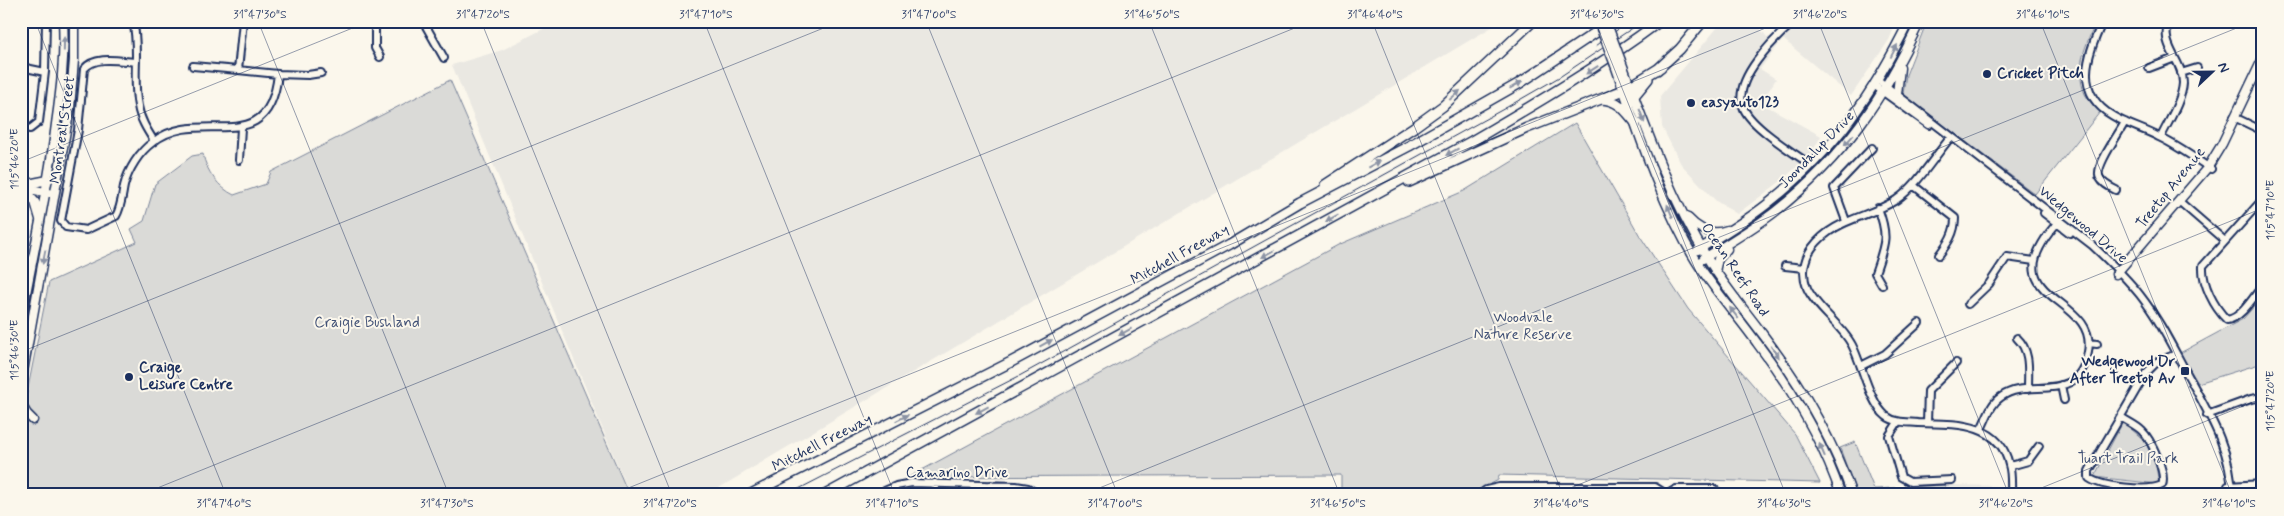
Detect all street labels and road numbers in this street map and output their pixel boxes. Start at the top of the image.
street label: Montreal Street [46,75,80,185]
street label: Joondalup Drive [1775,107,1859,193]
street label: Treetop Avenue [2132,143,2210,233]
street label: Wedgewood Drive [2034,182,2132,269]
street label: Ocean Reef Road [1696,219,1774,321]
street label: Mitchell Freeway [1127,220,1233,290]
street label: Mitchell Freeway [769,409,875,477]
street label: Camarino Drive [906,463,1008,483]

